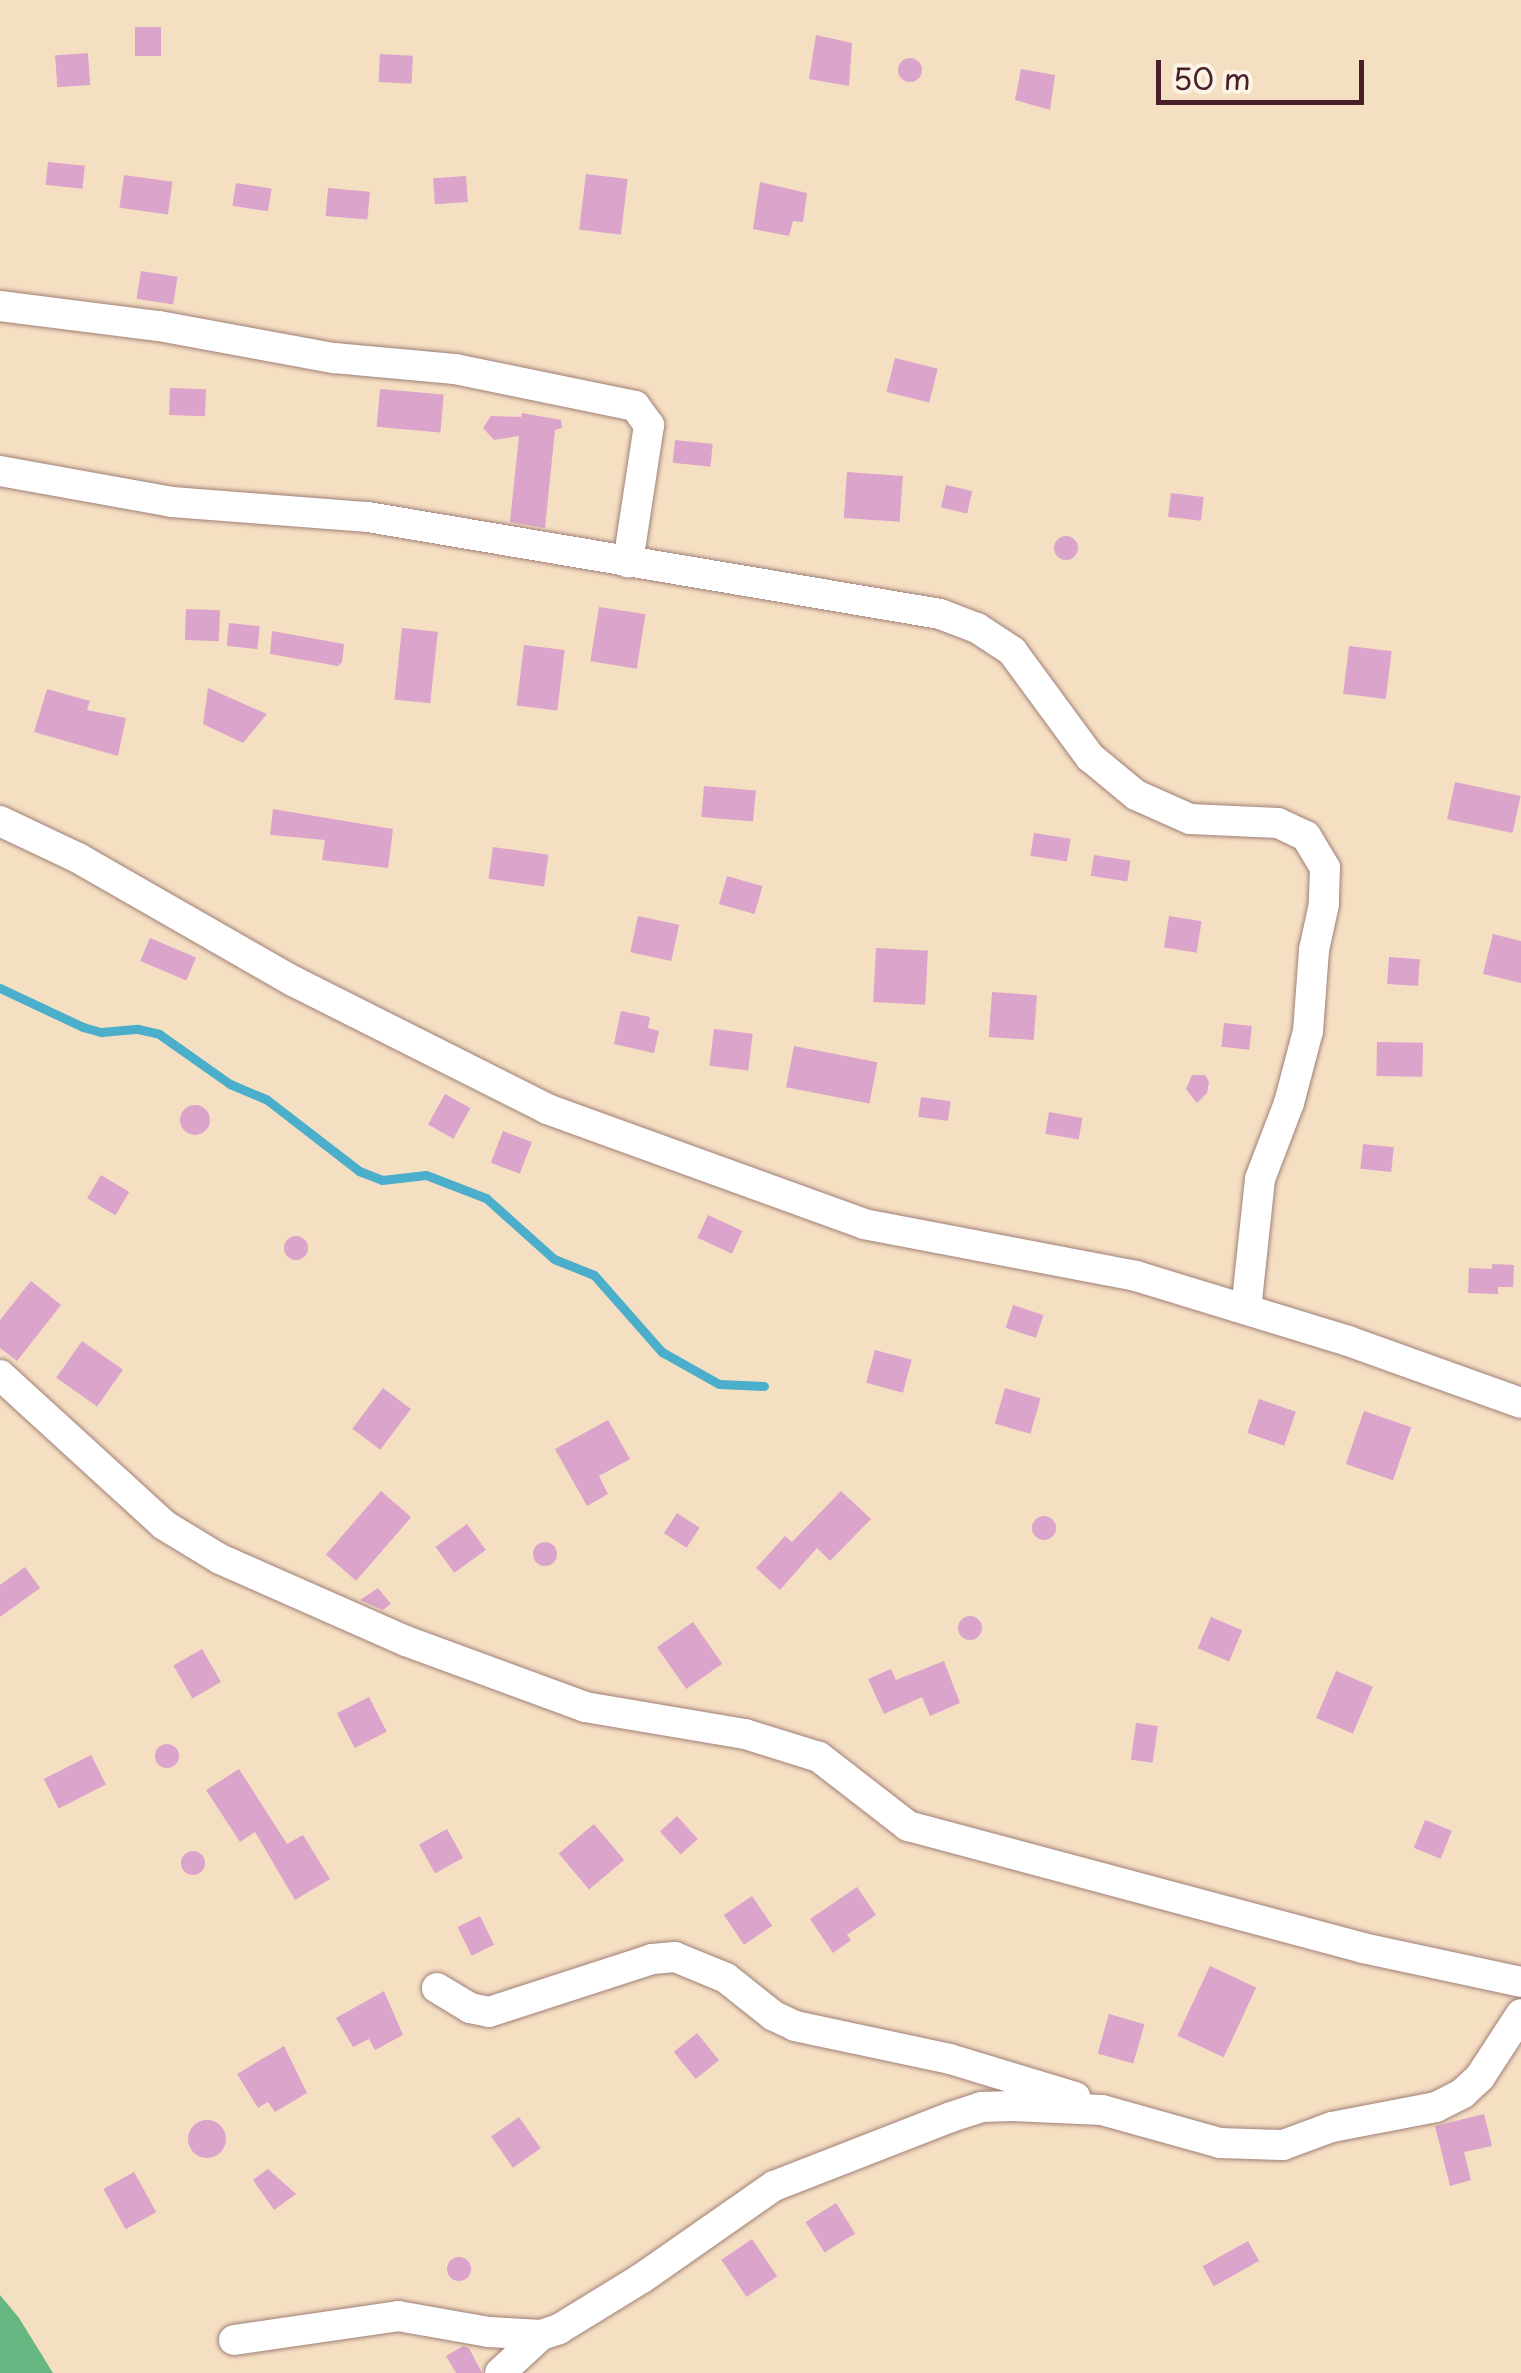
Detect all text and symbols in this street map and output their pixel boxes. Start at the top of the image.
scale bar [1161,40,1368,102]
text: 50 m [1173,55,1251,100]

